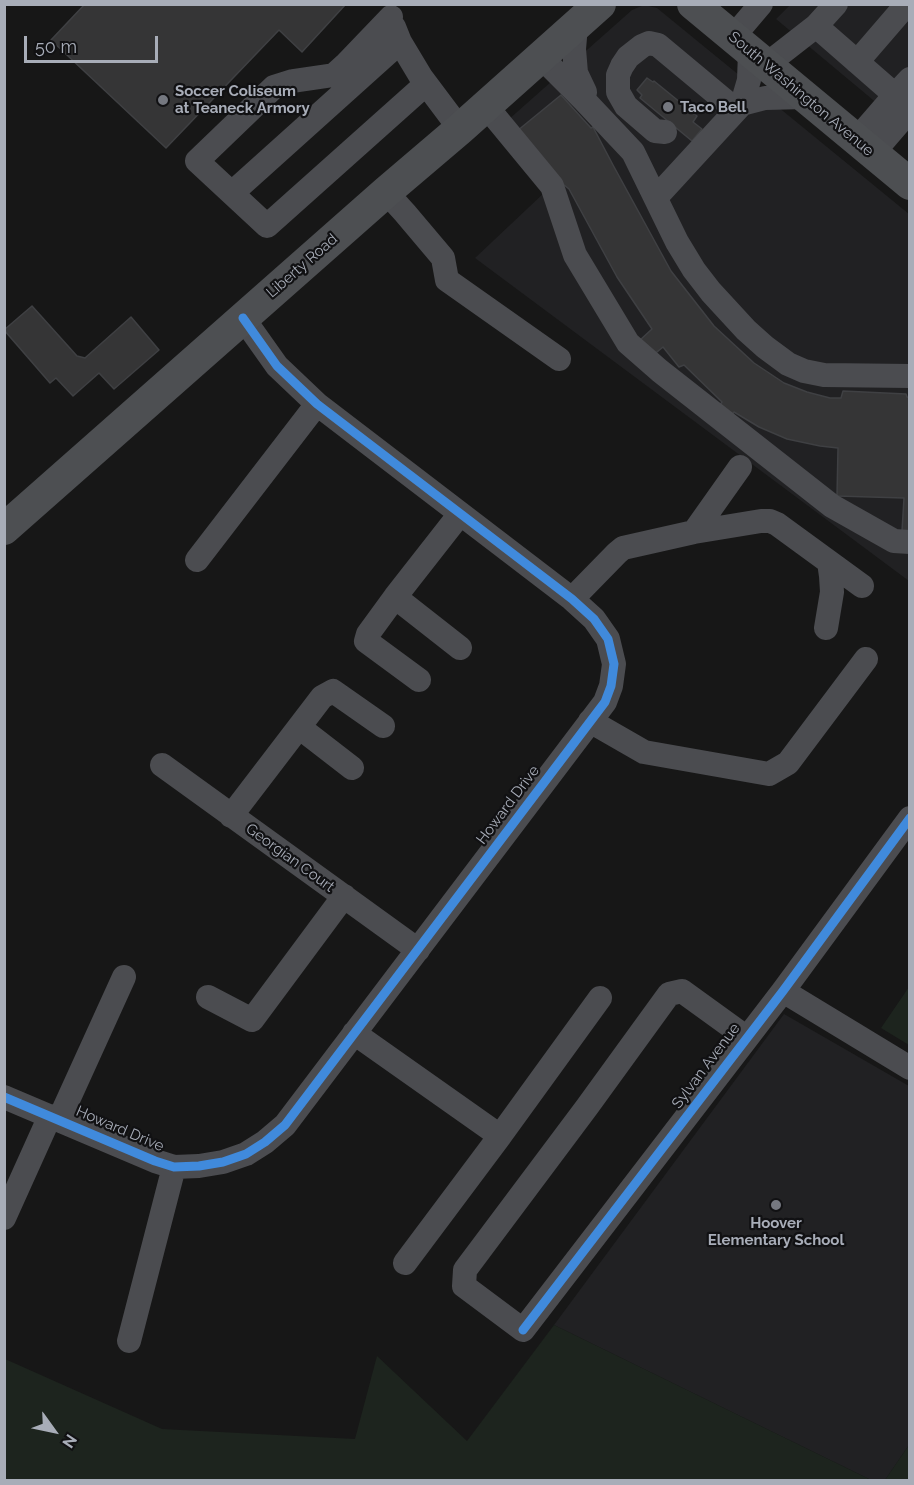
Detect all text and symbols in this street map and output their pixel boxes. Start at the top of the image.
scale bar [27,24,160,62]
street label: South Washington Avenue [725,28,877,160]
text: 50 m [35,36,77,57]
place label: Soccer Coliseum at Teaneck Armory [175,82,310,117]
marker: Soccer Coliseum at Teaneck Armory [156,93,170,107]
place label: Taco Bell [680,98,746,116]
marker: Taco Bell [661,100,675,114]
street label: Liberty Road [263,230,341,302]
street label: Howard Drive [473,762,543,848]
street label: Georgian Court [242,820,338,896]
street label: Sylvan Avenue [668,1020,744,1112]
street label: Howard Drive [73,1102,167,1156]
marker: Hoover Elementary School [769,1198,783,1212]
place label: Hoover Elementary School [708,1214,844,1249]
north arrow [24,1401,84,1461]
text: N [58,1431,81,1451]

